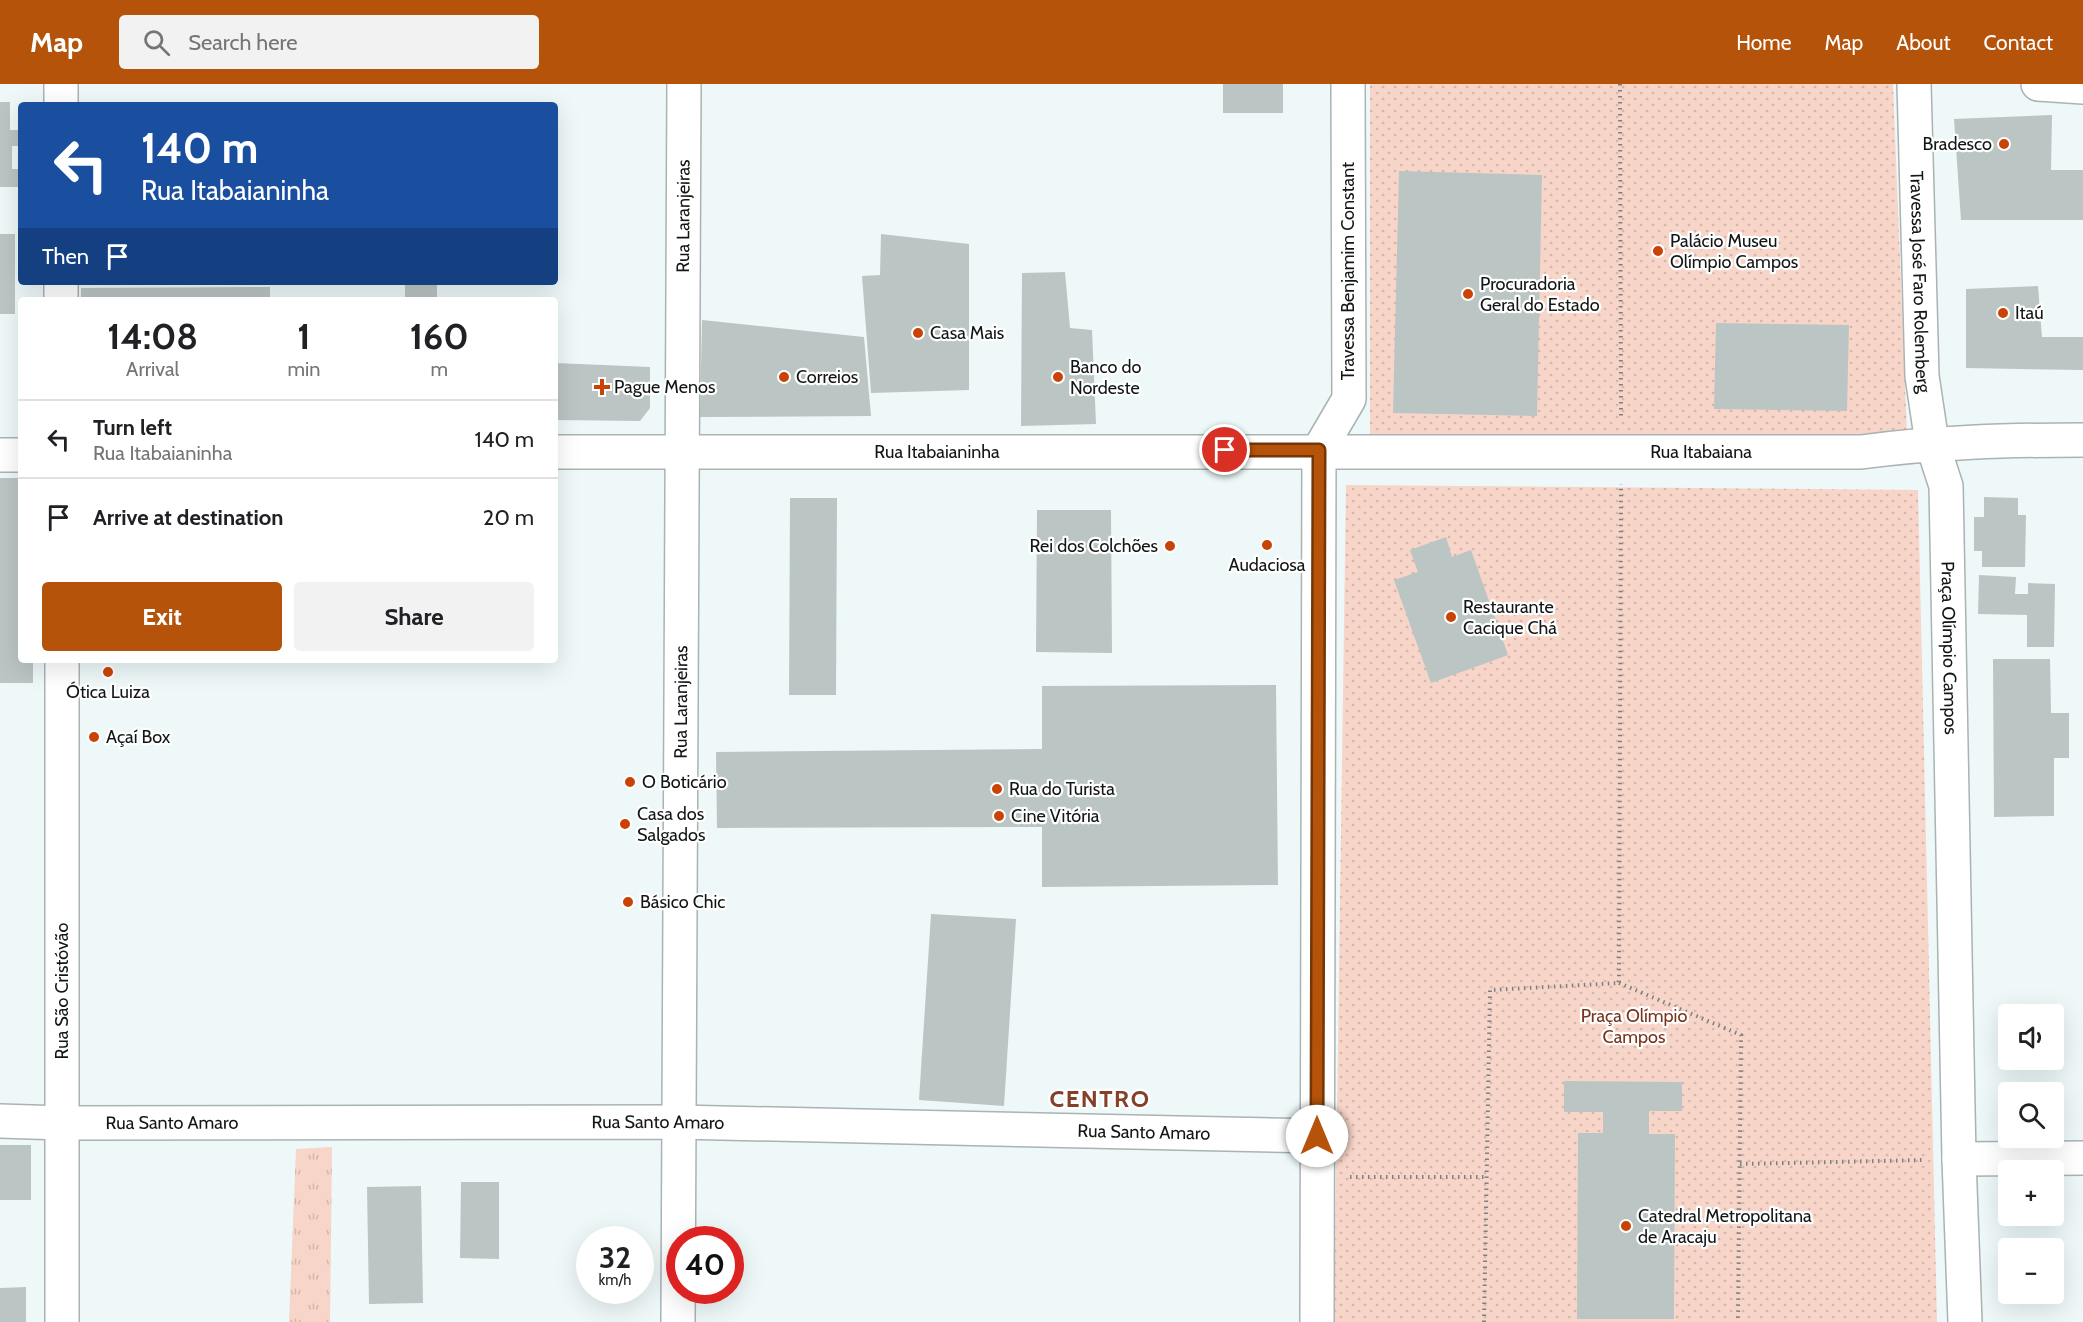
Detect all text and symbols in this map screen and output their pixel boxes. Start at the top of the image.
search box [119,15,539,69]
text: Map [30,25,83,59]
icon: search [140,26,173,59]
text: Search here [188,29,297,56]
text: Home [1736,30,1792,55]
text: Map [1825,30,1863,55]
text: About [1896,30,1950,55]
text: Contact [1983,30,2053,55]
text: 140 m [141,122,258,174]
icon: left [42,126,120,204]
place label: Bradesco [1923,133,1992,155]
marker: Bradesco [1997,137,2011,151]
street label: Rua Laranjeiras [672,159,695,273]
street label: Travessa Benjamim Constant [1337,162,1359,380]
street label: Travessa José Faro Rolemberg [1905,171,1936,395]
text: Rua Itabaianinha [141,174,329,207]
place label: Palácio Museu Olímpio Campos [1670,230,1798,273]
icon: arrive [101,240,134,273]
text: Then [42,243,89,270]
marker: Palácio Museu Olímpio Campos [1651,244,1665,258]
place label: Procuradoria Geral do Estado [1480,273,1600,316]
marker: Procuradoria Geral do Estado [1461,287,1475,301]
place label: Itaú [2015,302,2044,324]
marker: Itaú [1996,306,2010,320]
text: 14:08 [107,314,198,358]
text: 1 [297,314,311,358]
text: 160 [410,314,469,358]
place label: Casa Mais [930,322,1004,344]
marker: Casa Mais [911,326,925,340]
place label: Banco do Nordeste [1070,356,1141,399]
text: Arrival [126,357,179,381]
text: min [287,357,320,381]
text: m [430,357,448,381]
place label: Correios [796,366,858,388]
marker: Correios [777,370,791,384]
marker: Banco do Nordeste [1051,370,1065,384]
place label: Pague Menos [614,376,715,398]
marker: Pague Menos [595,380,609,394]
text: Turn left [93,414,172,441]
icon: left [42,423,75,456]
pin [1199,424,1250,475]
text: 140 m [475,426,534,453]
icon: arrive [1208,433,1241,466]
text: Rua Itabaianinha [93,441,232,465]
street label: Rua Itabaianinha [874,441,1000,463]
street label: Rua Itabaiana [1650,441,1752,463]
icon: arrive [42,501,75,534]
text: Arrive at destination [93,504,283,531]
text: 20 m [483,504,534,531]
place label: Rei dos Colchões [1030,535,1158,557]
marker: Audaciosa [1260,538,1274,552]
marker: Rei dos Colchões [1163,539,1177,553]
place label: Audaciosa [1229,554,1306,576]
street label: Praça Olímpio Campos [1936,561,1962,735]
button: Exit [42,582,282,651]
button: Share [294,582,534,651]
place label: Restaurante Cacique Chá [1463,596,1557,639]
marker: Restaurante Cacique Chá [1444,610,1458,624]
street label: Rua Laranjeiras [670,645,692,759]
marker: Ótica Luiza [101,665,115,679]
place label: Ótica Luiza [66,681,150,703]
place label: Açaí Box [106,726,171,748]
marker: Açaí Box [87,730,101,744]
place label: O Boticário [642,771,727,793]
marker: O Boticário [623,775,637,789]
place label: Rua do Turista [1009,778,1115,800]
marker: Rua do Turista [990,782,1004,796]
place label: Casa dos Salgados [637,803,705,846]
place label: Cine Vitória [1011,805,1100,827]
marker: Cine Vitória [992,809,1006,823]
marker: Casa dos Salgados [618,817,632,831]
place label: Básico Chic [640,891,725,913]
marker: Básico Chic [621,895,635,909]
street label: Rua São Cristóvão [51,923,73,1059]
map controls [1998,1004,2064,1304]
button: sound [1998,1004,2064,1070]
park label: Praça Olímpio Campos [1581,1005,1687,1048]
button: search [1998,1082,2064,1148]
district label: CENTRO [1050,1084,1150,1113]
position arrow [1285,1104,1349,1168]
street label: Rua Santo Amaro [592,1111,725,1134]
street label: Rua Santo Amaro [106,1112,238,1134]
street label: Rua Santo Amaro [1077,1120,1211,1145]
button: + [1998,1160,2064,1226]
place label: Catedral Metropolitana de Aracaju [1638,1205,1812,1248]
marker: Catedral Metropolitana de Aracaju [1619,1219,1633,1233]
speed limit sign: 40 [666,1226,744,1304]
button: − [1998,1238,2064,1304]
text: 32 [599,1239,631,1276]
text: km/h [599,1271,631,1289]

